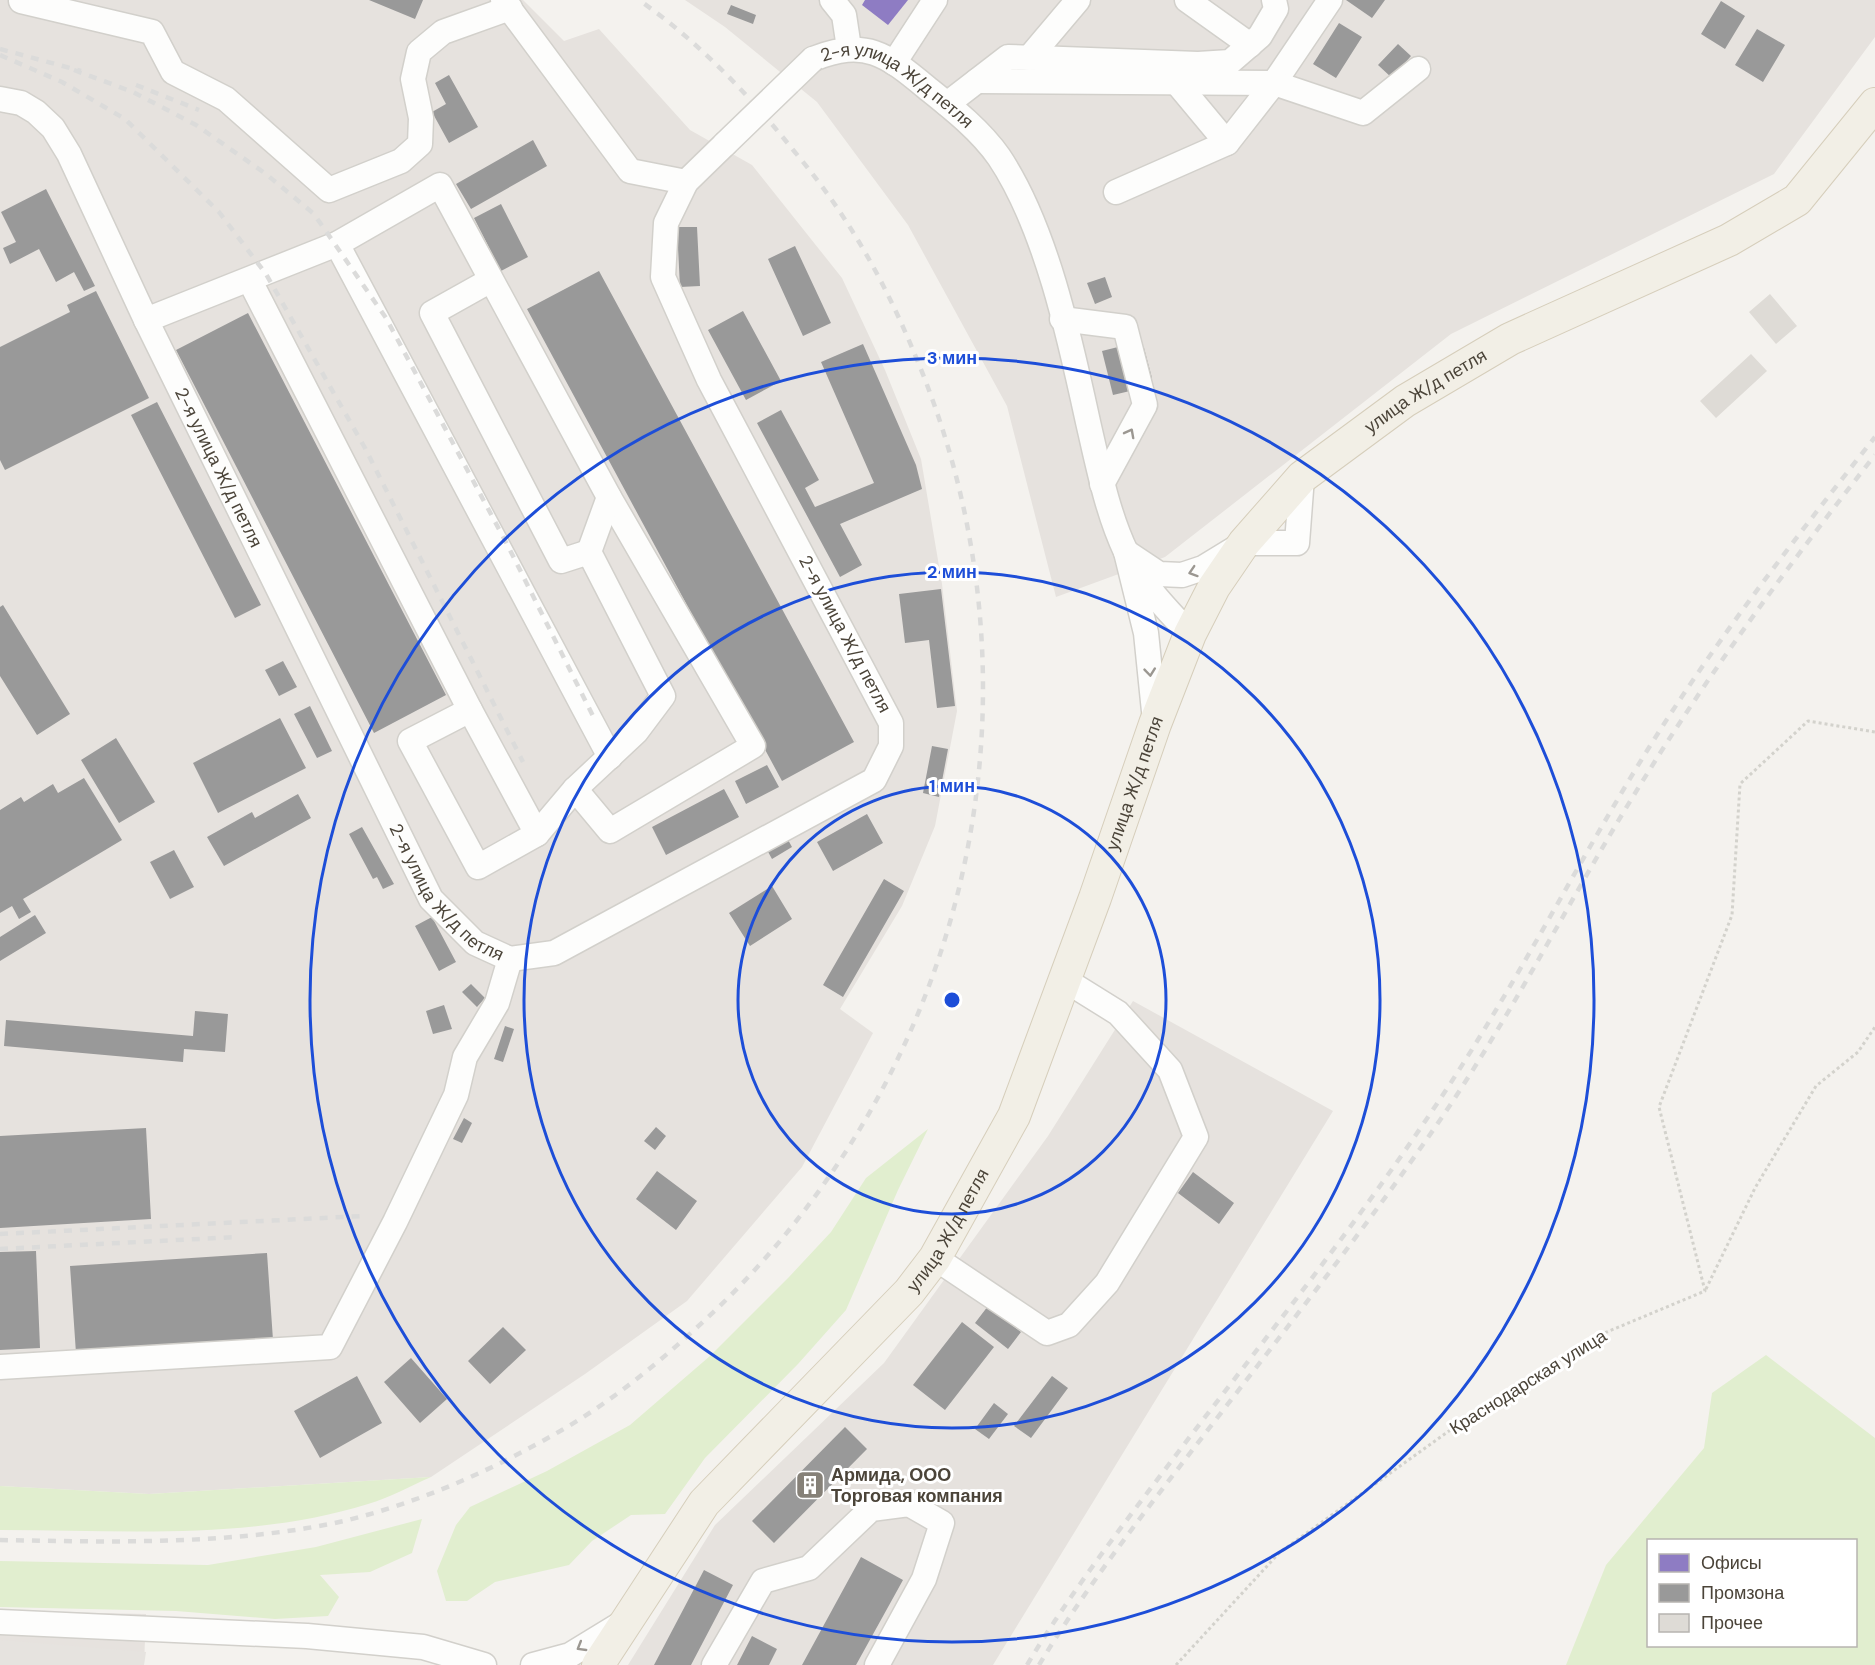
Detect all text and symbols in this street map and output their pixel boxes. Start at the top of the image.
street label: 2-я улица Ж/д петля [817,37,979,134]
street label: улица Ж/д петля [1360,343,1491,439]
text: 3 мин [927,346,977,370]
street label: 2-я улица Ж/д петля [169,383,268,551]
one-way arrow [1123,429,1134,439]
street label: 2-я улица Ж/д петля [793,551,897,717]
text: 2 мин [927,560,977,584]
one-way arrow [1188,564,1199,577]
one-way arrow [1143,667,1156,676]
street label: улица Ж/д петля [1100,713,1169,854]
text: 1 мин [929,774,975,798]
street label: 2-я улица Ж/д петля [384,819,508,967]
centre of rings [942,990,962,1010]
street label: улица Ж/д петля [901,1164,994,1297]
street label: Краснодарская улица [1445,1323,1612,1440]
place label: Армида, ООО Торговая компания [831,1463,1003,1508]
building icon: Армида, ООО Торговая компания [794,1469,826,1501]
legend [1647,1539,1857,1647]
text: Офисы [1701,1551,1762,1575]
text: Промзона [1701,1581,1785,1605]
text: Прочее [1701,1611,1763,1635]
one-way arrow [577,1640,588,1652]

